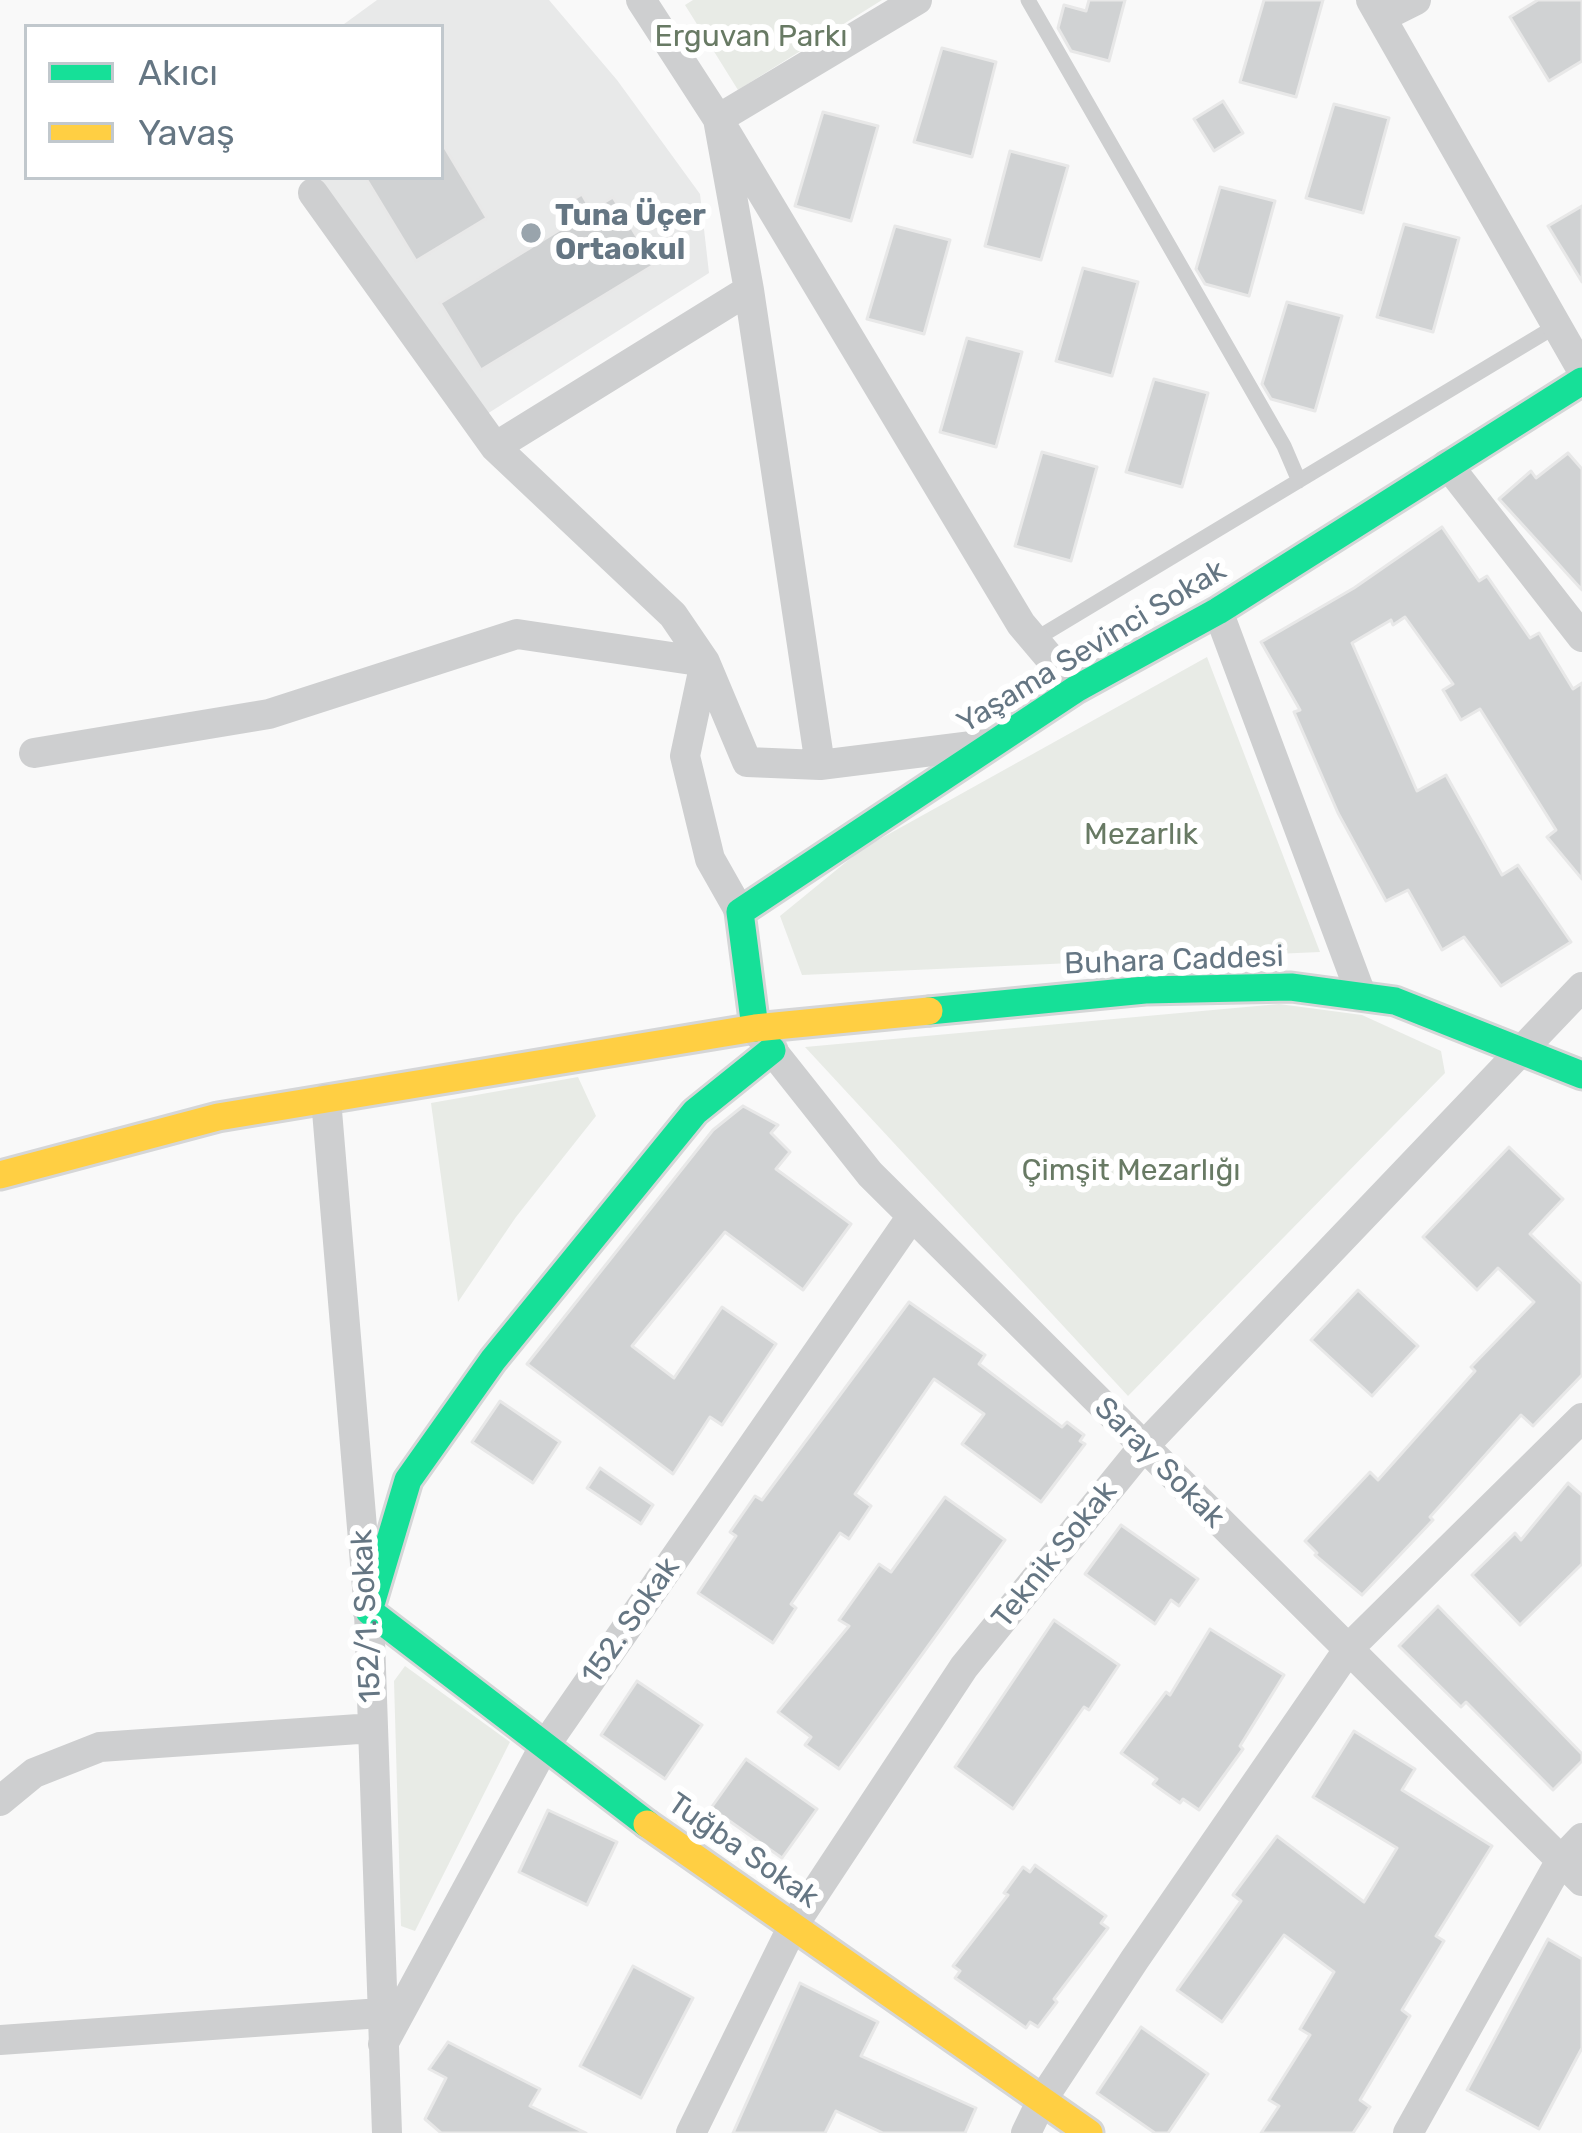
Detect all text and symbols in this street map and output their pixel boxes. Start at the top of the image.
park label: Erguvan Parkı [654,19,848,55]
legend [24,24,444,180]
text: Akıcı [138,51,218,94]
text: Yavaş [138,111,235,154]
place label: Tuna Üçer Ortaokul [555,198,706,268]
marker: Tuna Üçer Ortaokul [518,220,544,246]
street label: Yaşama Sevinci Sokak [951,553,1233,741]
park label: Mezarlık [1084,817,1198,853]
street label: Buhara Caddesi [1064,939,1284,983]
park label: Çimşit Mezarlığı [1021,1153,1241,1189]
street label: Saray Sokak [1086,1390,1232,1536]
street label: Teknik Sokak [985,1474,1125,1636]
street label: 152/1. Sokak [344,1528,390,1704]
street label: 152. Sokak [574,1551,688,1691]
street label: Tuğba Sokak [661,1786,825,1916]

